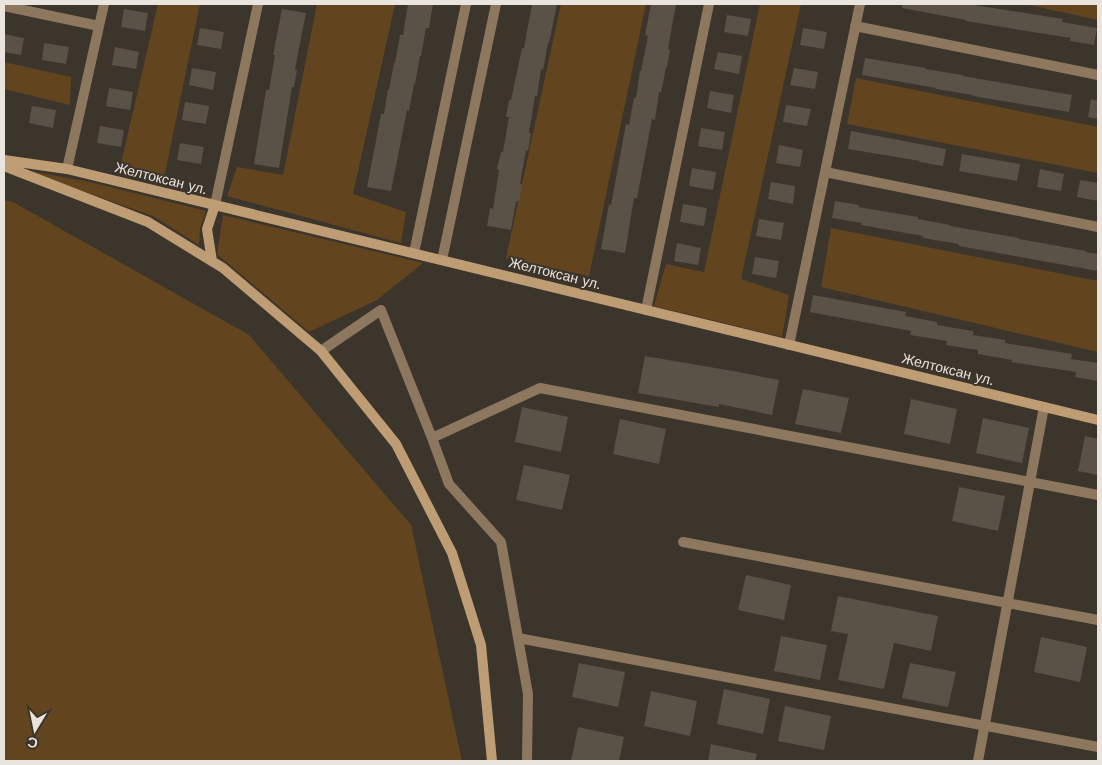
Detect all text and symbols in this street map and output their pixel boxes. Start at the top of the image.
street label: Желтоксан ул. [113,159,209,197]
street label: Желтоксан ул. [507,254,603,292]
street label: Желтоксан ул. [900,350,996,388]
north arrow [10,705,60,755]
text: С [26,734,39,752]

